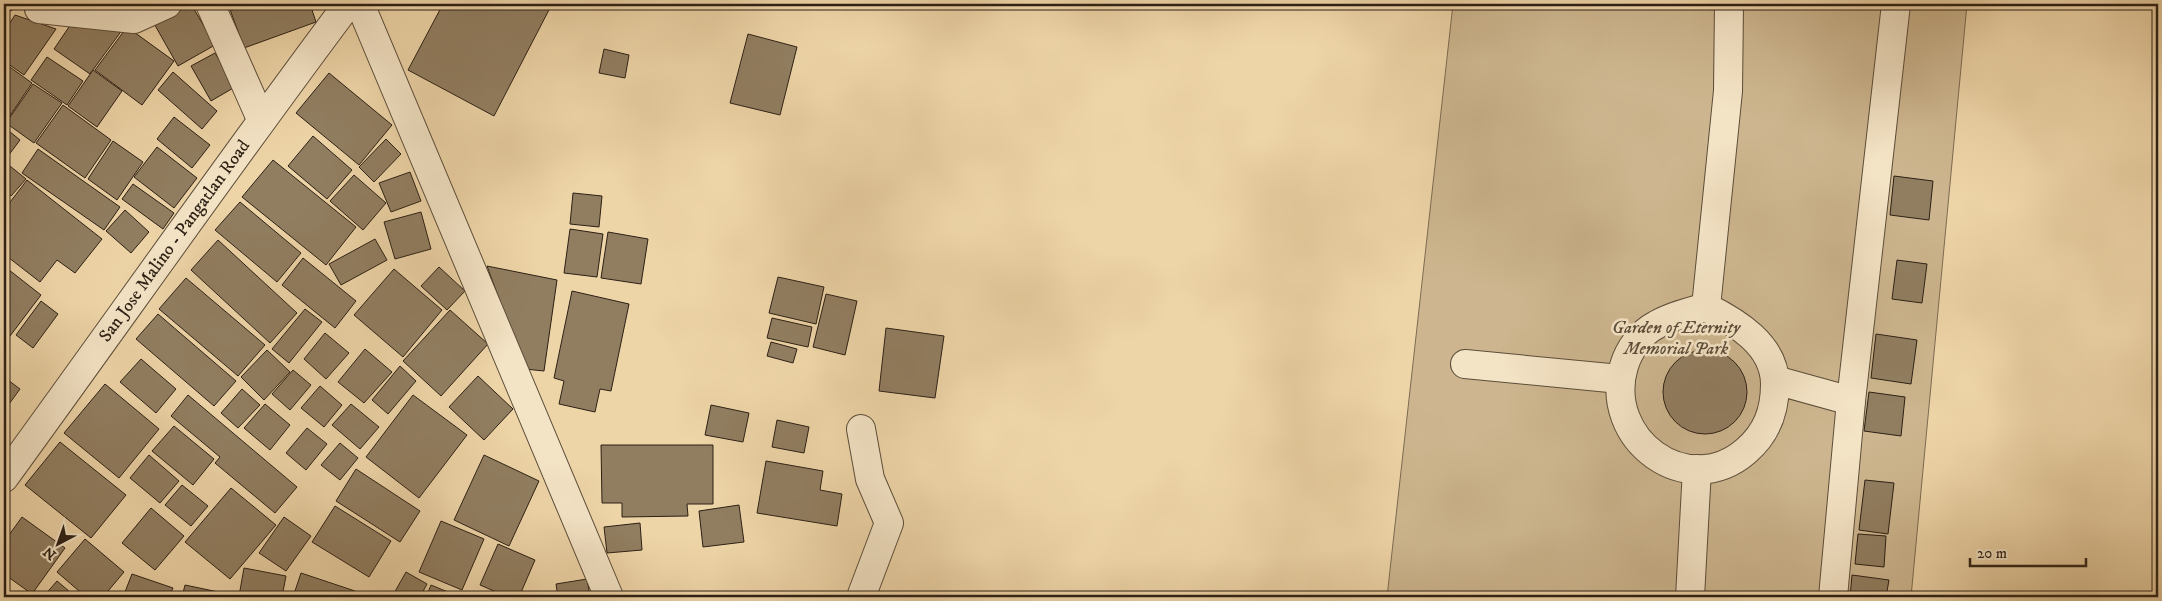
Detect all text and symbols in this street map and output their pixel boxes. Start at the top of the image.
street label: San Jose Malino - Pangatlan Road [95,136,255,347]
park label: Garden of Eternity Memorial Park [1612,317,1741,360]
north arrow [32,518,82,568]
scale bar [1970,536,2086,568]
text: N [40,542,60,564]
text: 20 m [1977,544,2007,563]

